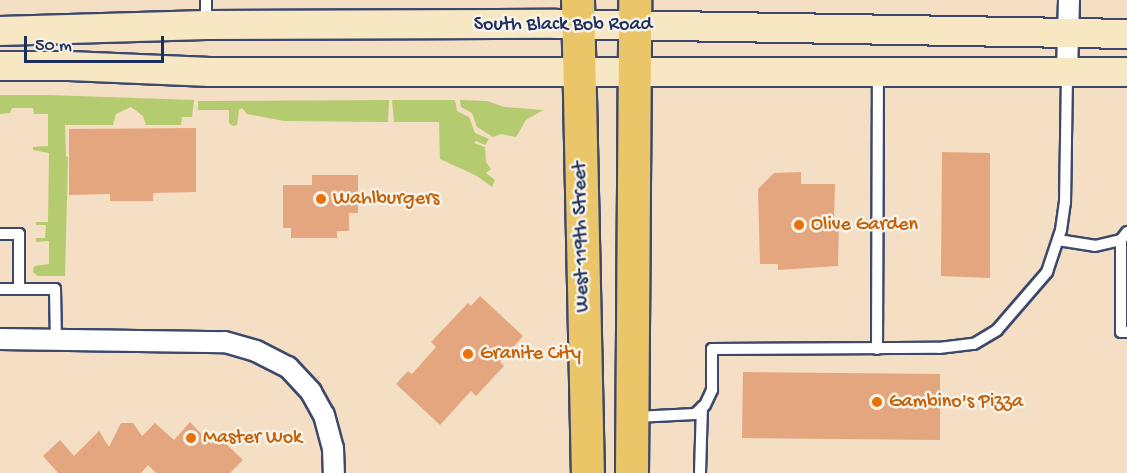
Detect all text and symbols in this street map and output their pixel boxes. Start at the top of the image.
street label: South Black Bob Road [474,13,652,37]
scale bar [27,24,166,62]
text: 50 m [35,36,72,57]
street label: West 119th Street [569,161,595,313]
place label: Wahlburgers [333,187,439,211]
marker: Wahlburgers [314,192,328,206]
place label: Olive Garden [811,213,918,237]
marker: Olive Garden [792,218,806,232]
place label: Granite City [480,342,581,366]
marker: Granite City [461,347,475,361]
place label: Gambino's Pizza [889,390,1023,414]
marker: Gambino's Pizza [870,395,884,409]
place label: Master Wok [203,426,302,450]
marker: Master Wok [184,431,198,445]

